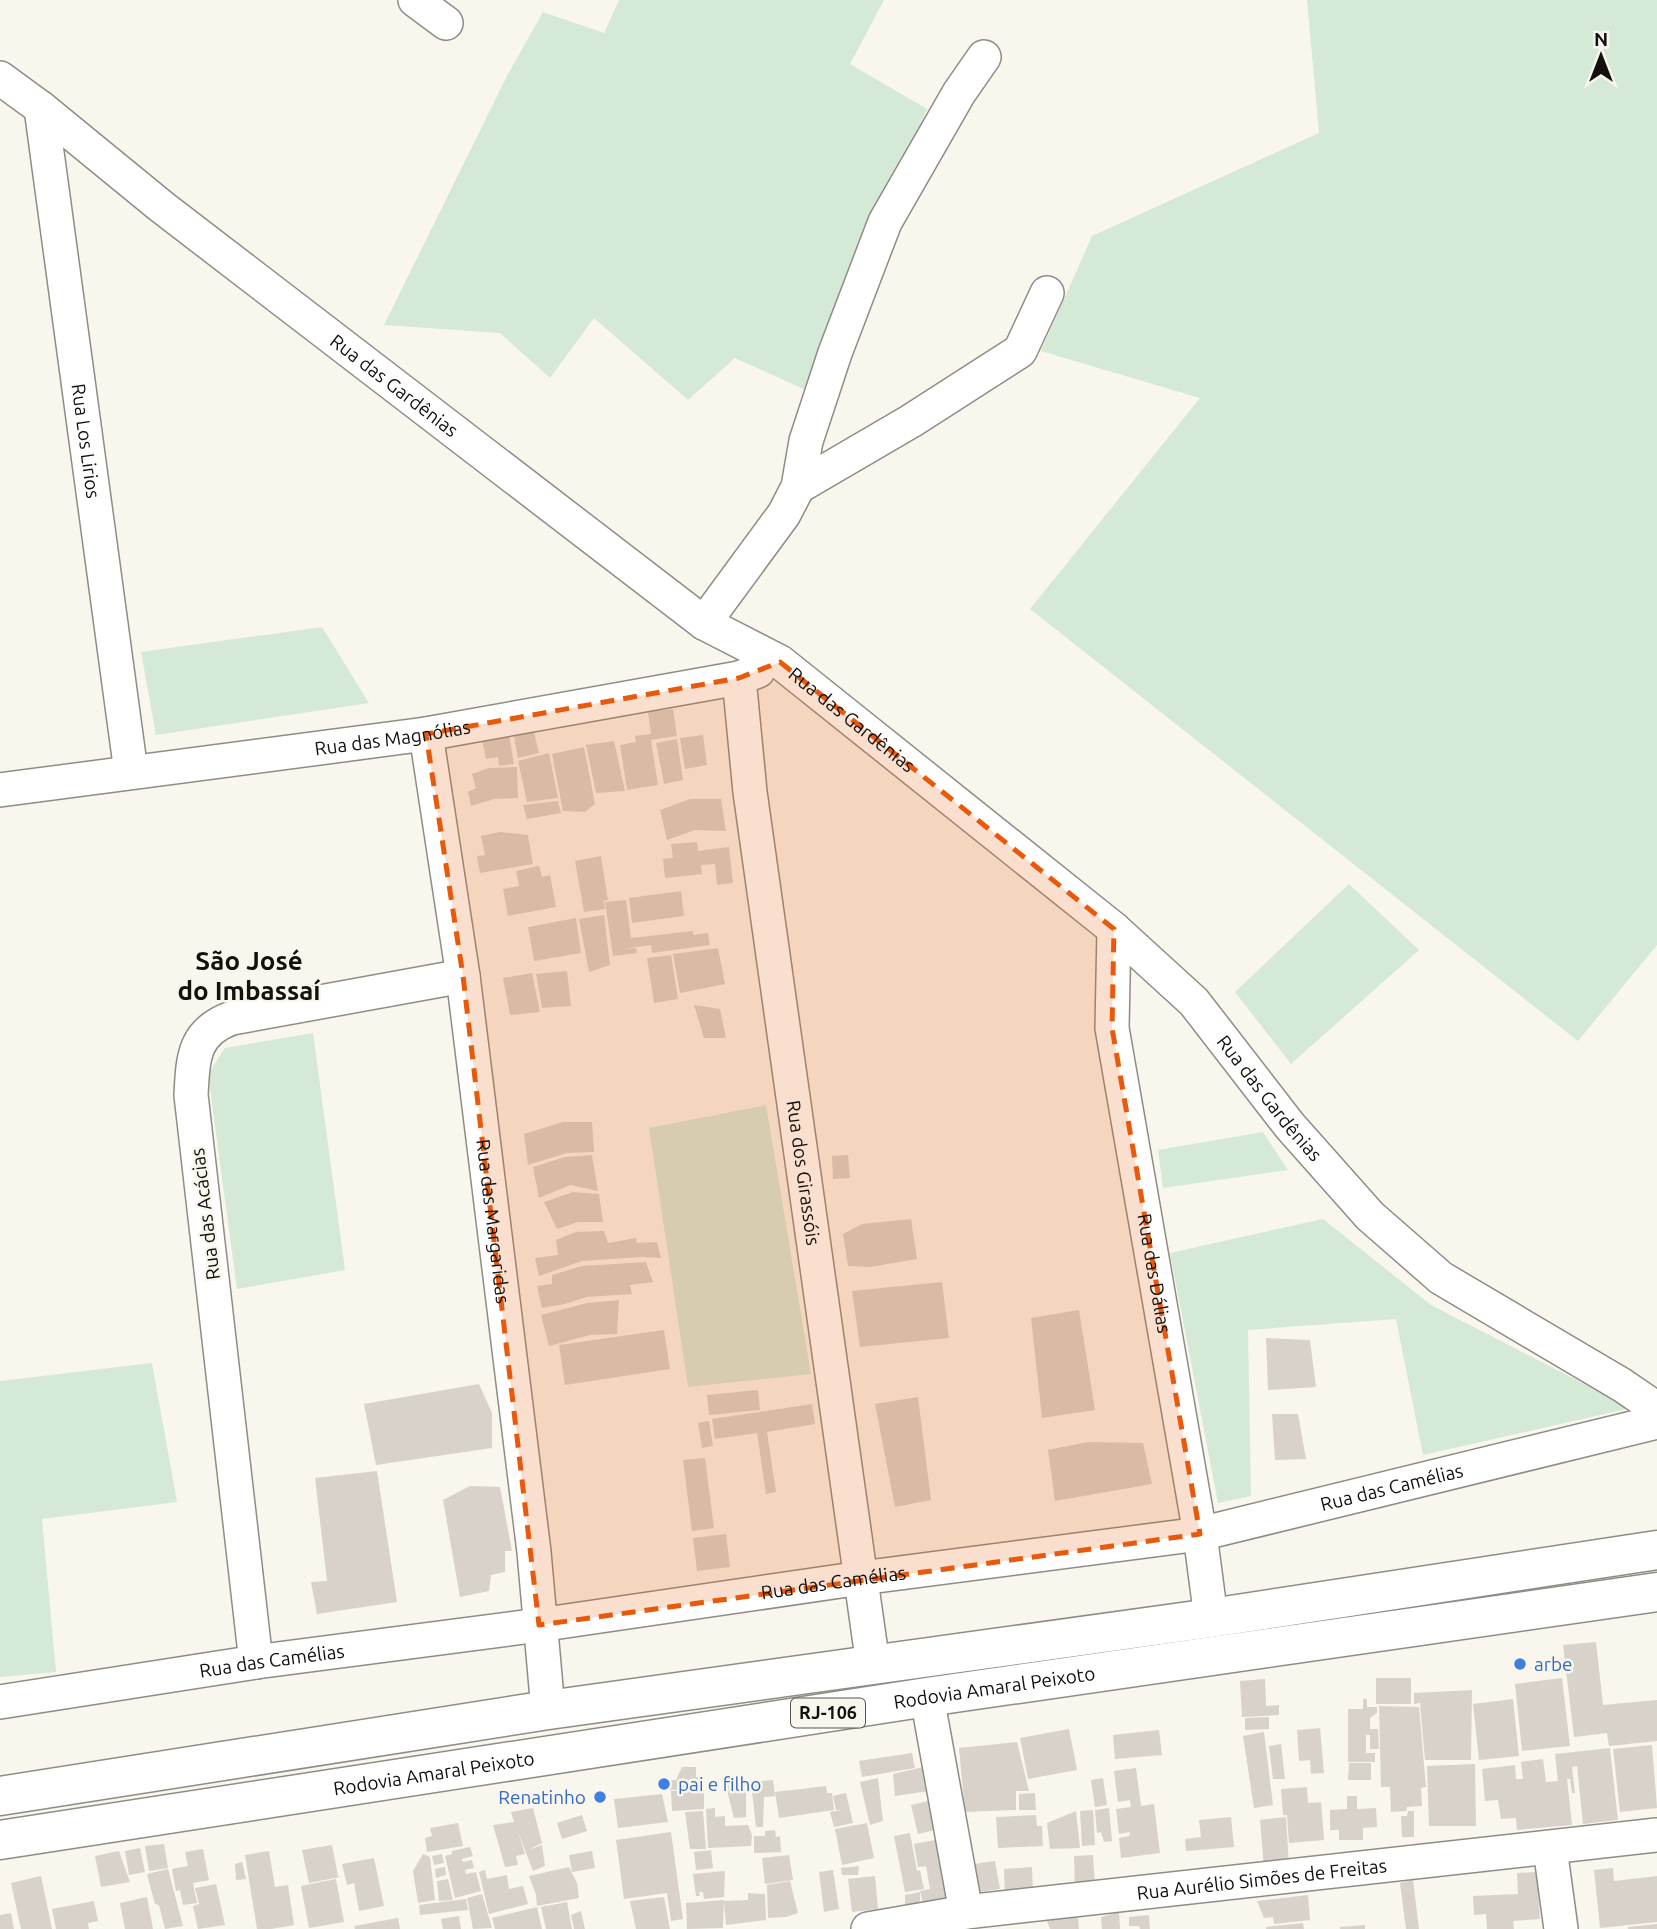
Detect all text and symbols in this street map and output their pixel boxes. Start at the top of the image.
north arrow [1566,21,1636,91]
text: N [1594,28,1608,50]
street label: Rua das Gardênias [326,329,463,441]
street label: Rua Los Lirios [67,382,105,500]
street label: Rua das Gardênias [785,663,919,777]
street label: Rua das Magnólias [313,715,472,760]
district label: São José do Imbassaí [177,946,321,1005]
street label: Rua das Gardênias [1213,1031,1327,1165]
street label: Rua dos Girassóis [783,1099,825,1247]
street label: Rua das Margaridas [472,1138,514,1305]
street label: Rua das Acácias [186,1147,224,1281]
street label: Rua das Dálias [1133,1212,1176,1335]
street label: Rua das Camélias [1318,1459,1465,1515]
street label: Rua das Camélias [759,1561,907,1603]
street label: Rua das Camélias [198,1640,346,1682]
place label: arbe [1534,1653,1573,1675]
marker: arbe [1512,1656,1528,1672]
street label: Rodovia Amaral Peixoto [892,1662,1096,1713]
road number: RJ-106 [791,1698,865,1728]
street label: Rodovia Amaral Peixoto [332,1747,536,1799]
place label: pai e filho [678,1773,762,1795]
marker: pai e filho [656,1776,672,1792]
place label: Renatinho [498,1786,586,1808]
marker: Renatinho [592,1789,608,1805]
street label: Rua Aurélio Simões de Freitas [1136,1854,1388,1904]

